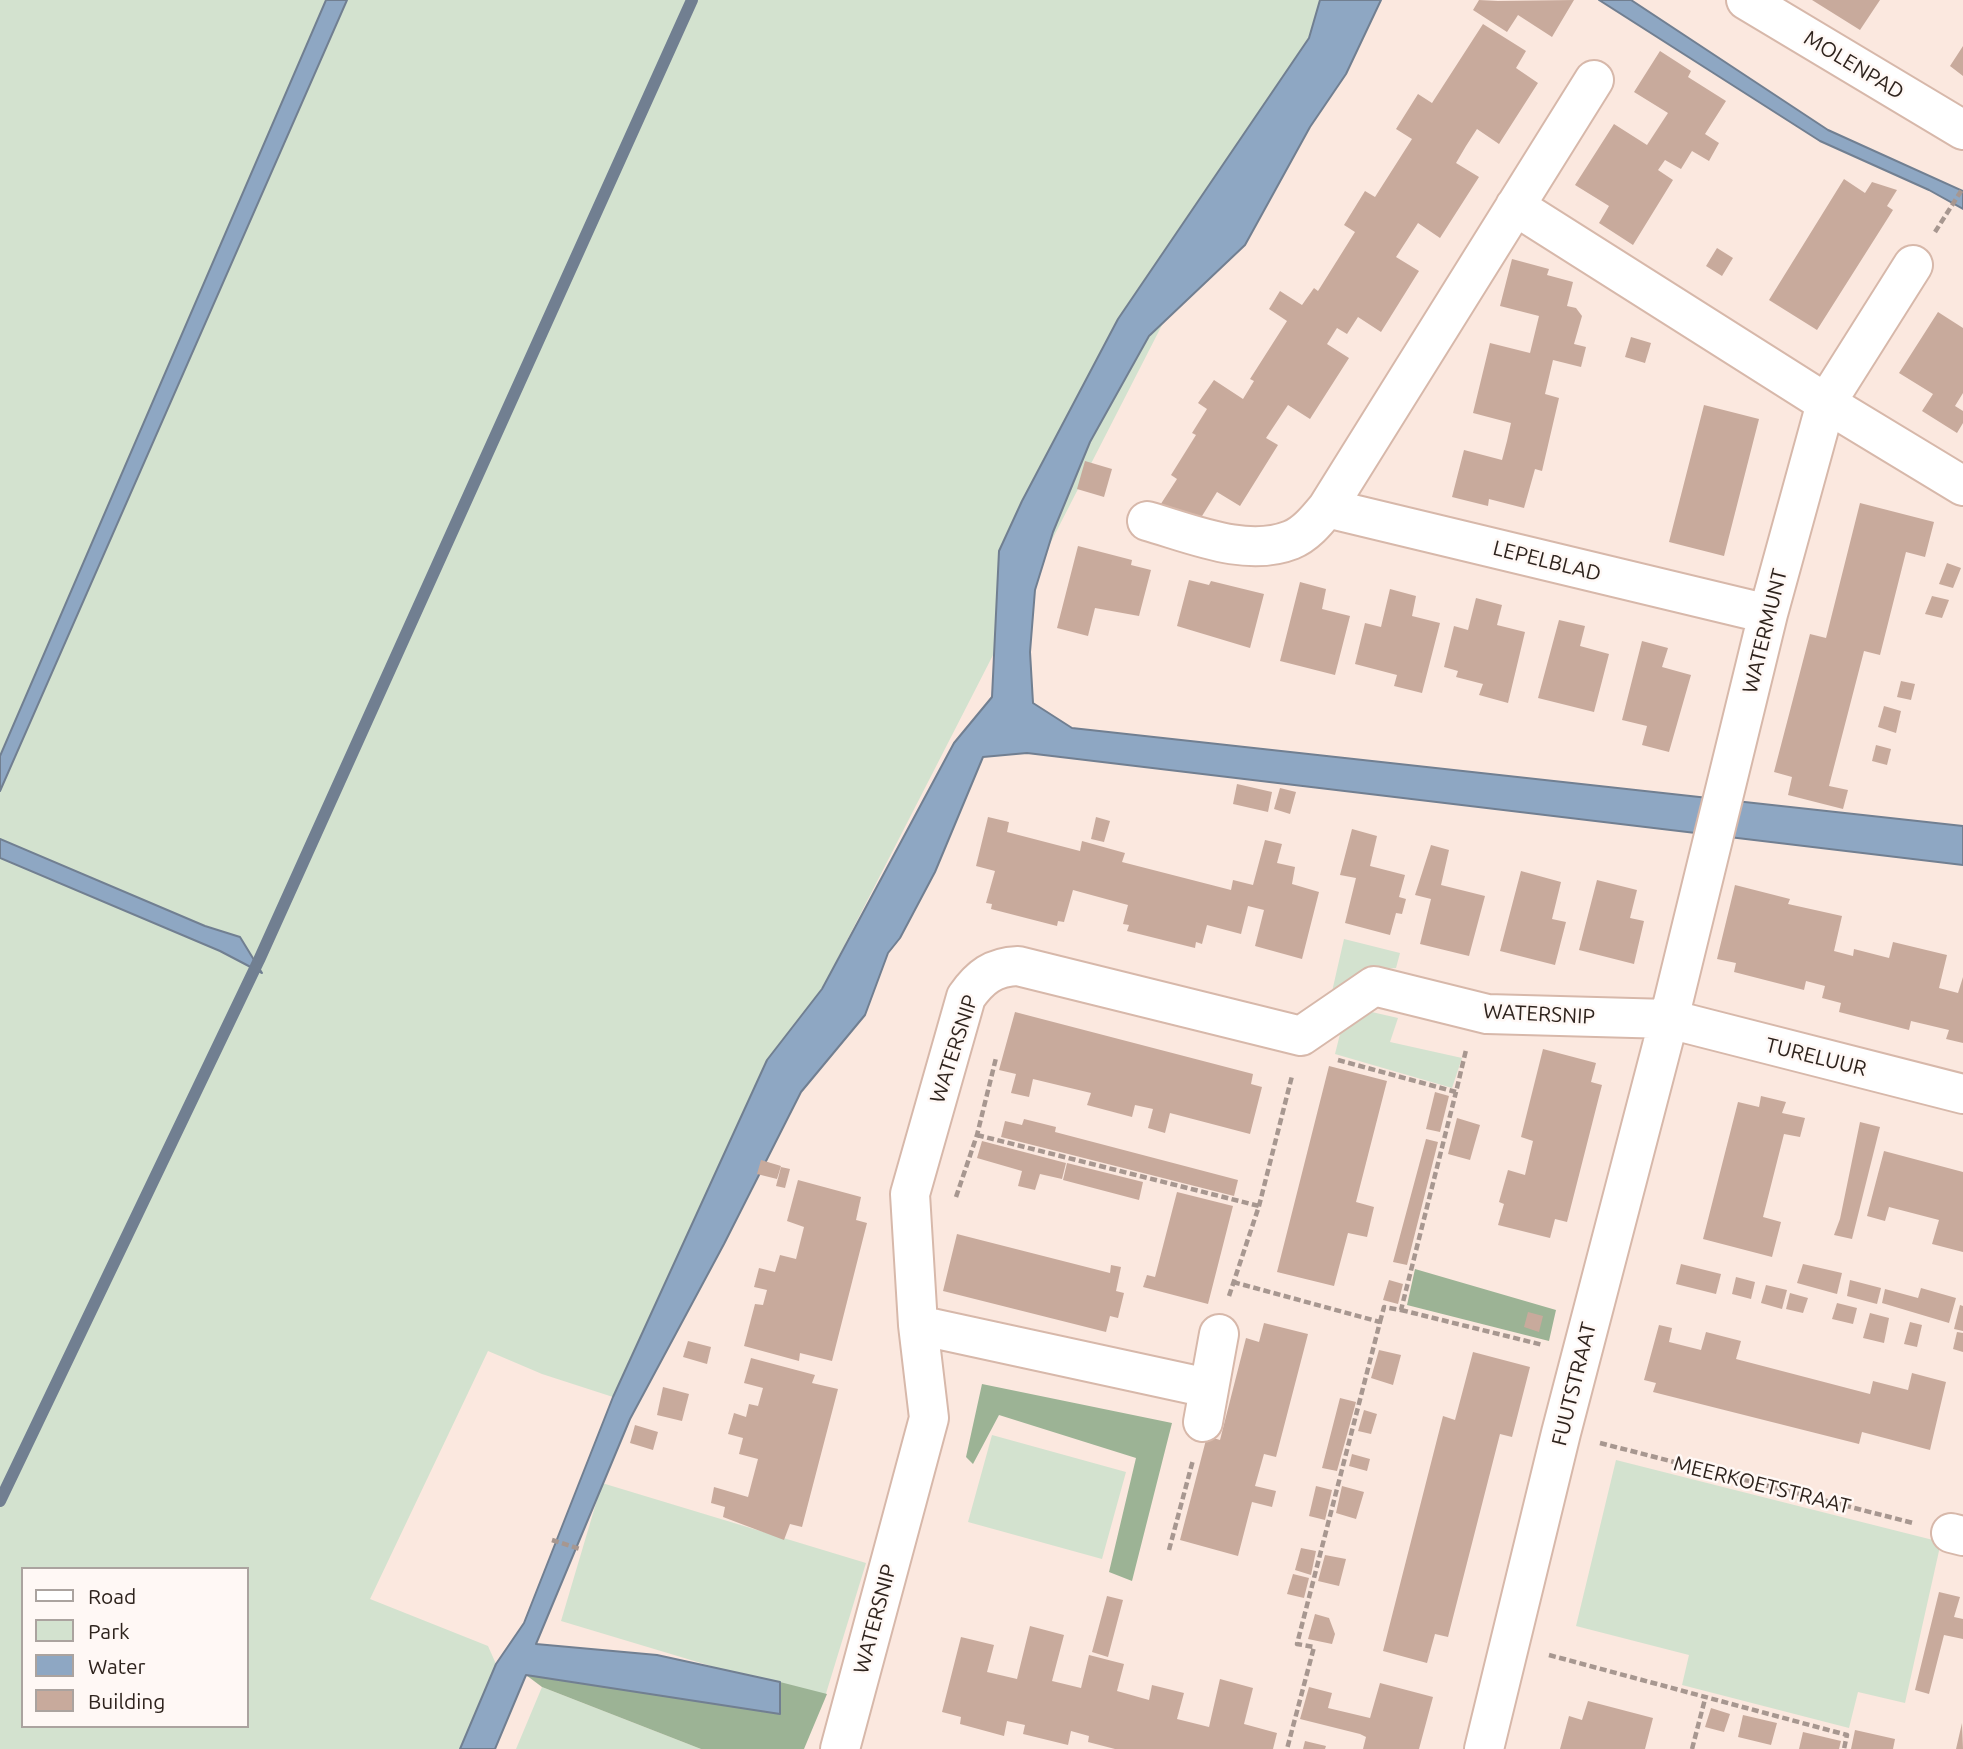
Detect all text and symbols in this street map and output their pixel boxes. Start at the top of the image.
street label: MOLENPAD [1799,25,1909,105]
street label: LEPELBLAD [1490,535,1604,587]
street label: WATERMUNT [1737,566,1793,696]
street label: WATERSNIP [925,992,983,1106]
street label: WATERSNIP [1482,998,1596,1030]
street label: TURELUUR [1763,1032,1869,1082]
street label: FUUTSTRAAT [1547,1320,1601,1448]
street label: MEERKOETSTRAAT [1671,1451,1853,1519]
street label: WATERSNIP [848,1562,902,1676]
legend [21,1567,248,1728]
text: Road [88,1584,136,1608]
text: Park [88,1619,130,1643]
text: Water [88,1654,146,1678]
text: Building [88,1689,165,1713]

